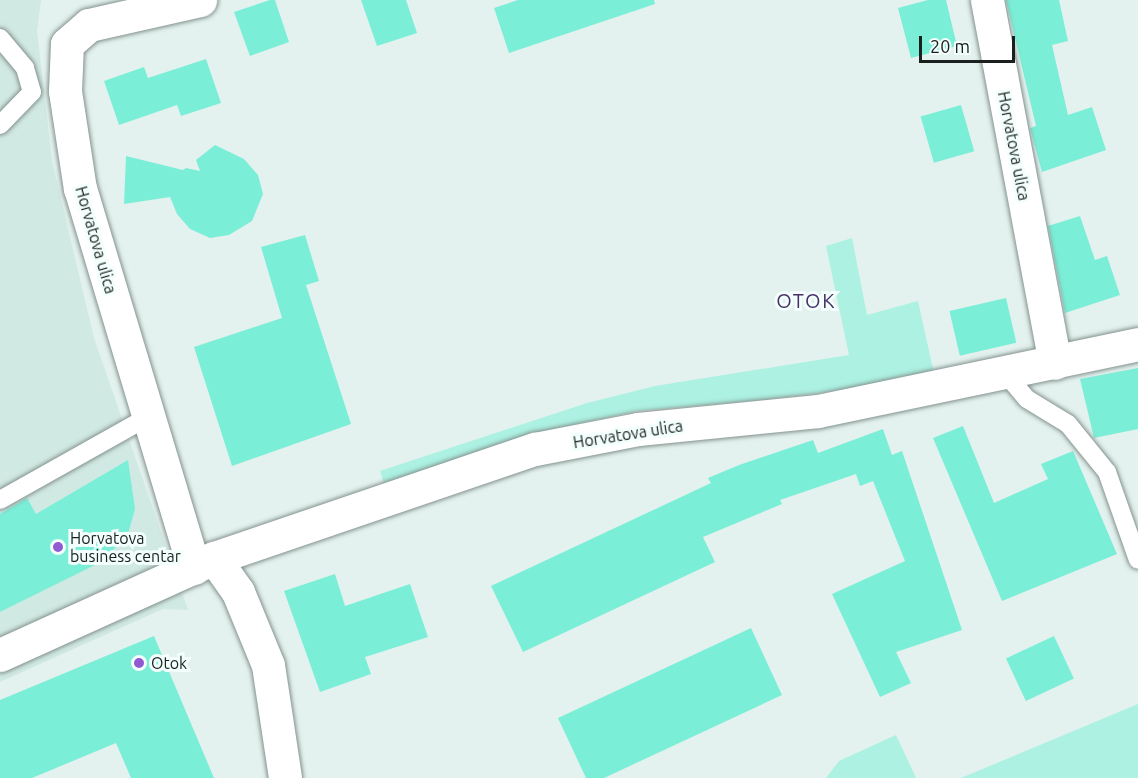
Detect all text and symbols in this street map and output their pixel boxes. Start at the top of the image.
scale bar [922,24,1018,62]
text: 20 m [930,36,970,56]
street label: Horvatova ulica [994,90,1034,202]
street label: Horvatova ulica [71,184,121,296]
district label: OTOK [776,288,836,312]
street label: Horvatova ulica [572,416,684,452]
place label: Horvatova business centar [70,528,181,566]
marker: Horvatova business centar [51,540,65,554]
place label: Otok [151,653,187,673]
marker: Otok [132,656,146,670]

